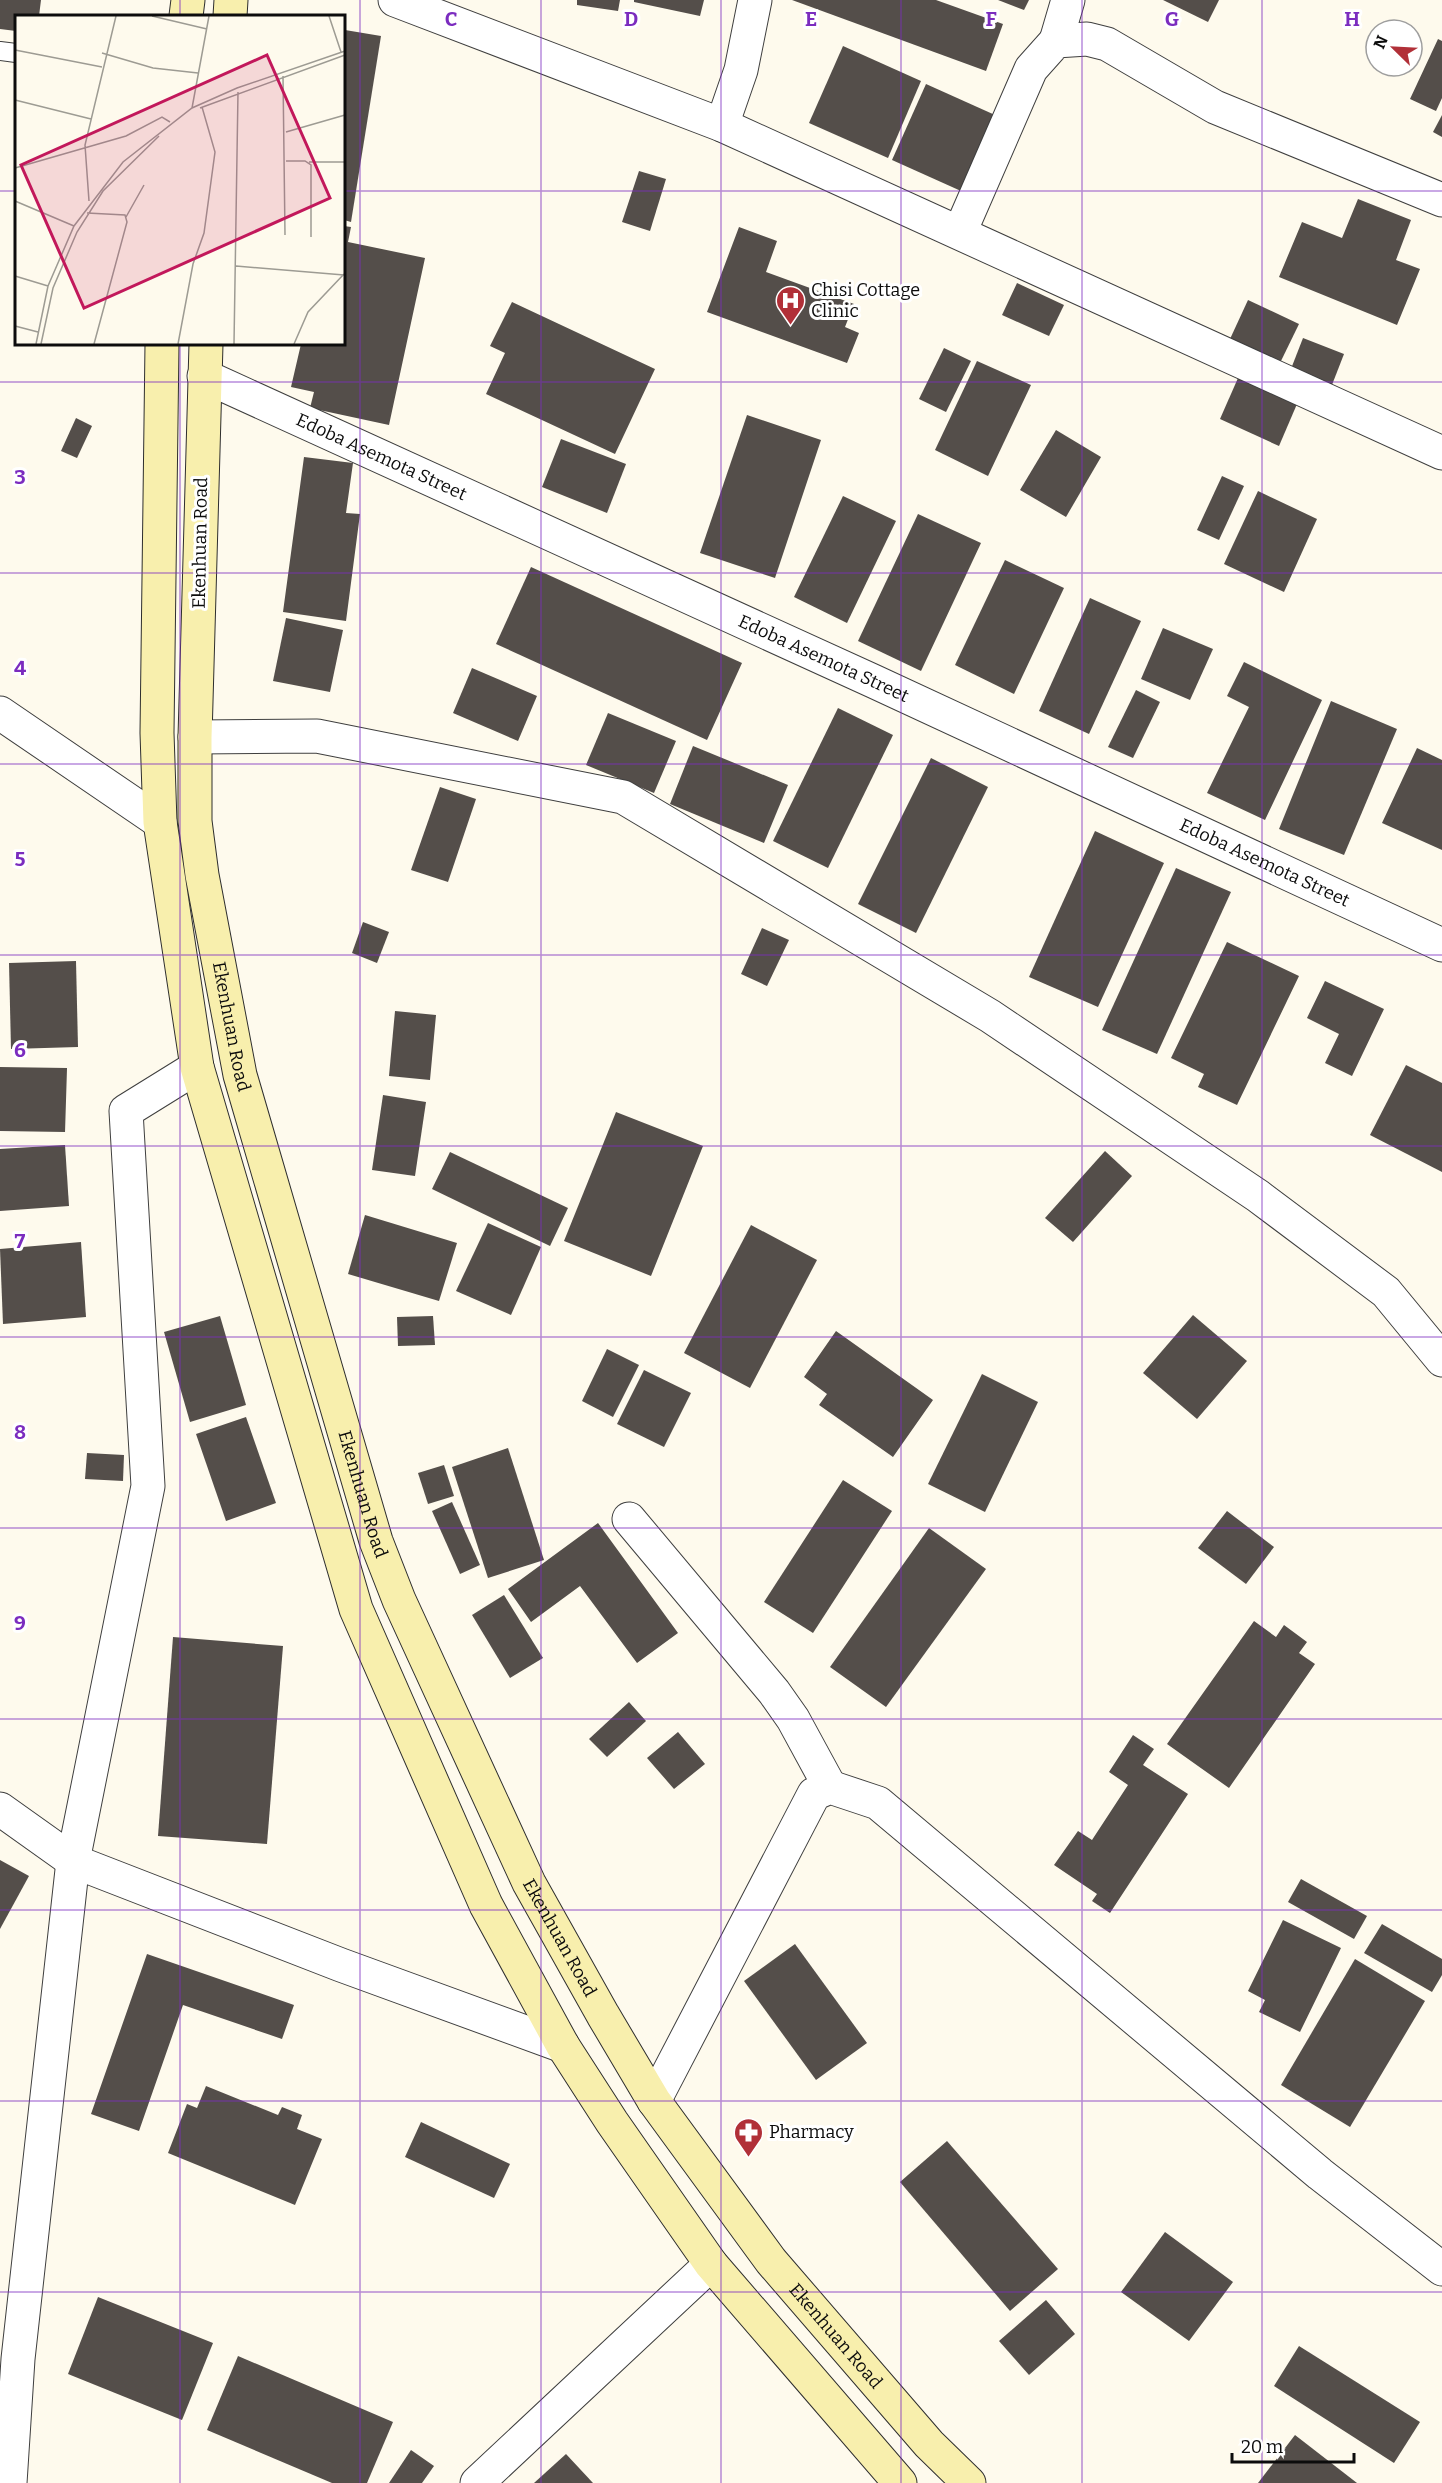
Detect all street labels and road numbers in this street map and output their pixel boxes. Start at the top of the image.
street label: Edoba Asemota Street [293,409,471,505]
street label: Ekenhuan Road [188,477,212,609]
street label: Edoba Asemota Street [735,610,913,707]
street label: Edoba Asemota Street [1176,814,1354,912]
street label: Ekenhuan Road [208,960,255,1094]
street label: Ekenhuan Road [333,1428,393,1561]
street label: Ekenhuan Road [518,1875,602,2001]
street label: Ekenhuan Road [784,2279,887,2393]

